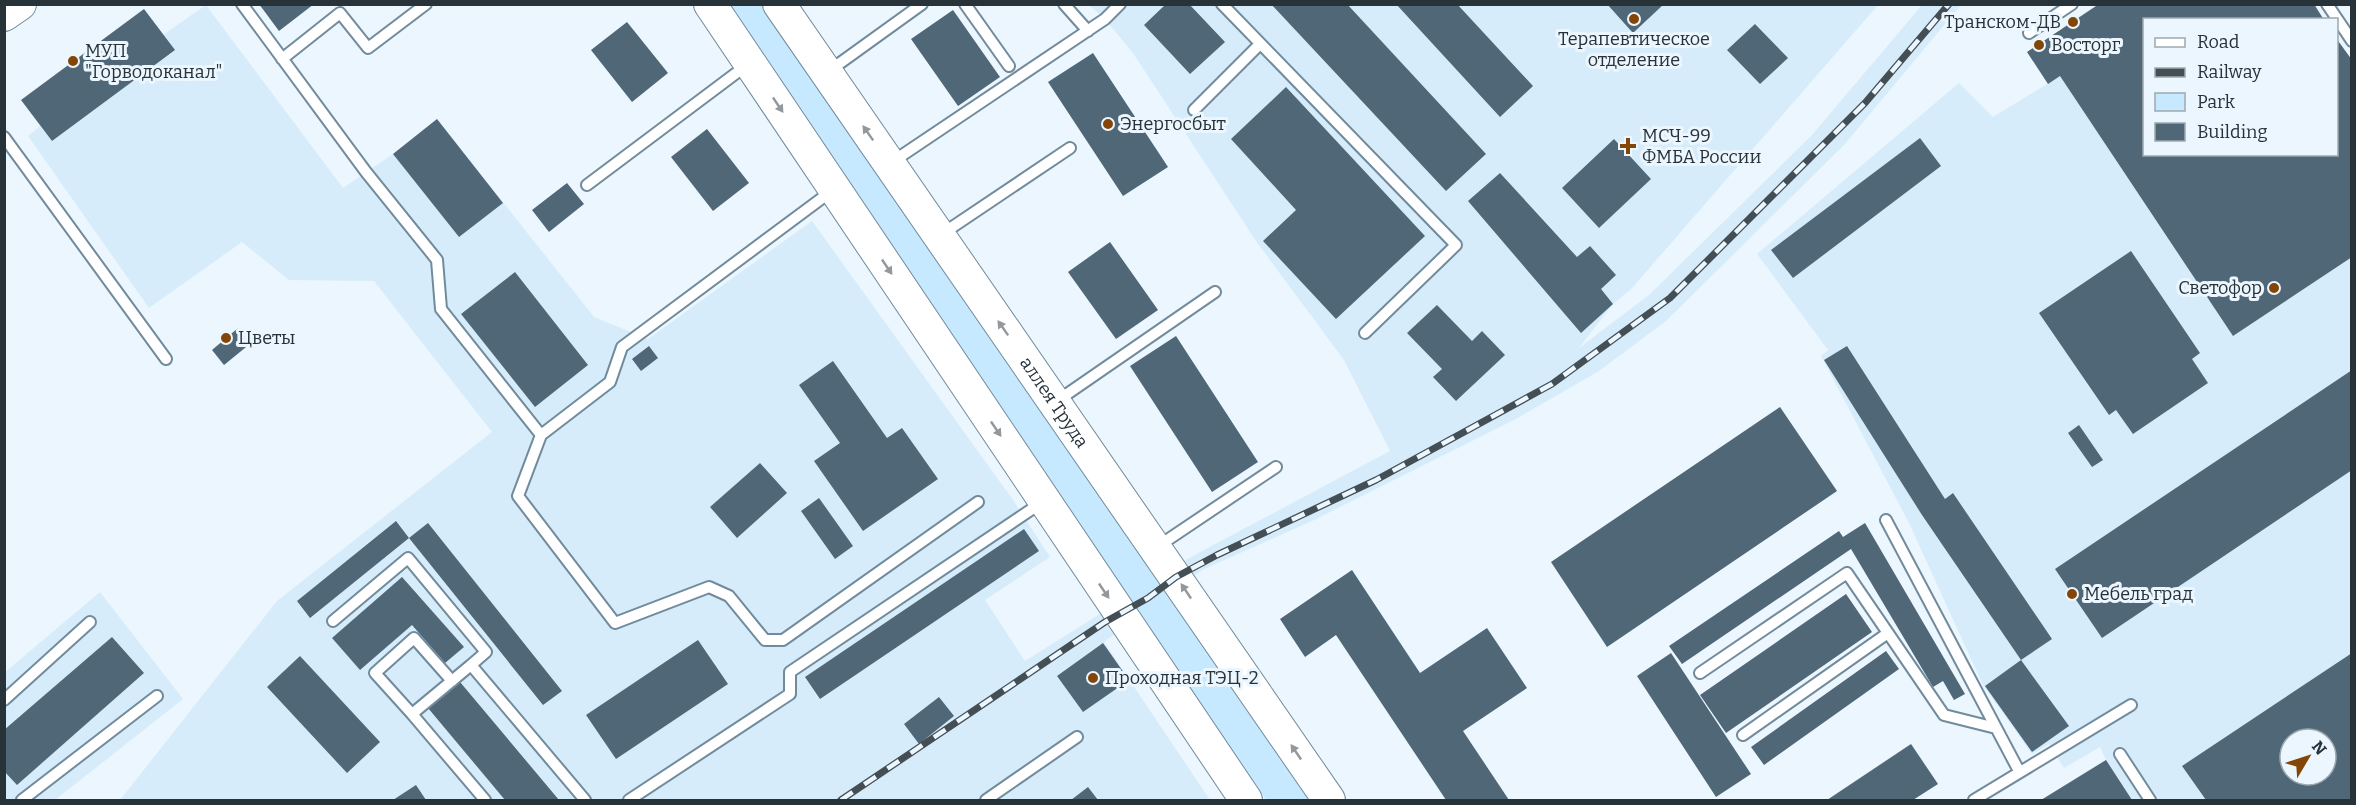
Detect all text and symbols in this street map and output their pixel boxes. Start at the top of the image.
place label: Транском-ДВ [1944,11,2061,33]
marker: Терапевтическое отделение [1627,12,1641,26]
marker: Транском-ДВ [2066,15,2080,29]
legend [2143,18,2338,156]
place label: Терапевтическое отделение [1558,28,1710,71]
text: Road [2197,31,2240,53]
place label: Восторг [2051,34,2121,56]
marker: Восторг [2032,38,2046,52]
place label: МУП "Горводоканал" [85,40,223,83]
marker: МУП "Горводоканал" [66,54,80,68]
text: Railway [2197,61,2262,83]
text: Park [2197,91,2236,113]
one-way arrow [772,97,784,113]
place label: Энергосбыт [1120,113,1226,135]
marker: Энергосбыт [1101,117,1115,131]
text: Building [2197,121,2268,143]
one-way arrow [863,125,874,141]
place label: МСЧ-99 ФМБА России [1642,125,1762,168]
marker: МСЧ-99 ФМБА России [1619,137,1637,155]
one-way arrow [881,259,893,275]
place label: Светофор [2178,277,2262,299]
marker: Светофор [2267,281,2281,295]
one-way arrow [997,320,1008,336]
place label: Цветы [238,327,295,349]
marker: Цветы [219,331,233,345]
street label: аллея Труда [1015,353,1093,452]
one-way arrow [990,421,1001,437]
one-way arrow [1099,583,1110,599]
place label: Мебель град [2084,583,2193,605]
one-way arrow [1180,584,1192,600]
marker: Мебель град [2065,587,2079,601]
place label: Проходная ТЭЦ-2 [1105,667,1259,689]
marker: Проходная ТЭЦ-2 [1086,671,1100,685]
north arrow [2278,727,2338,787]
text: N [2308,737,2331,759]
one-way arrow [1290,745,1302,761]

